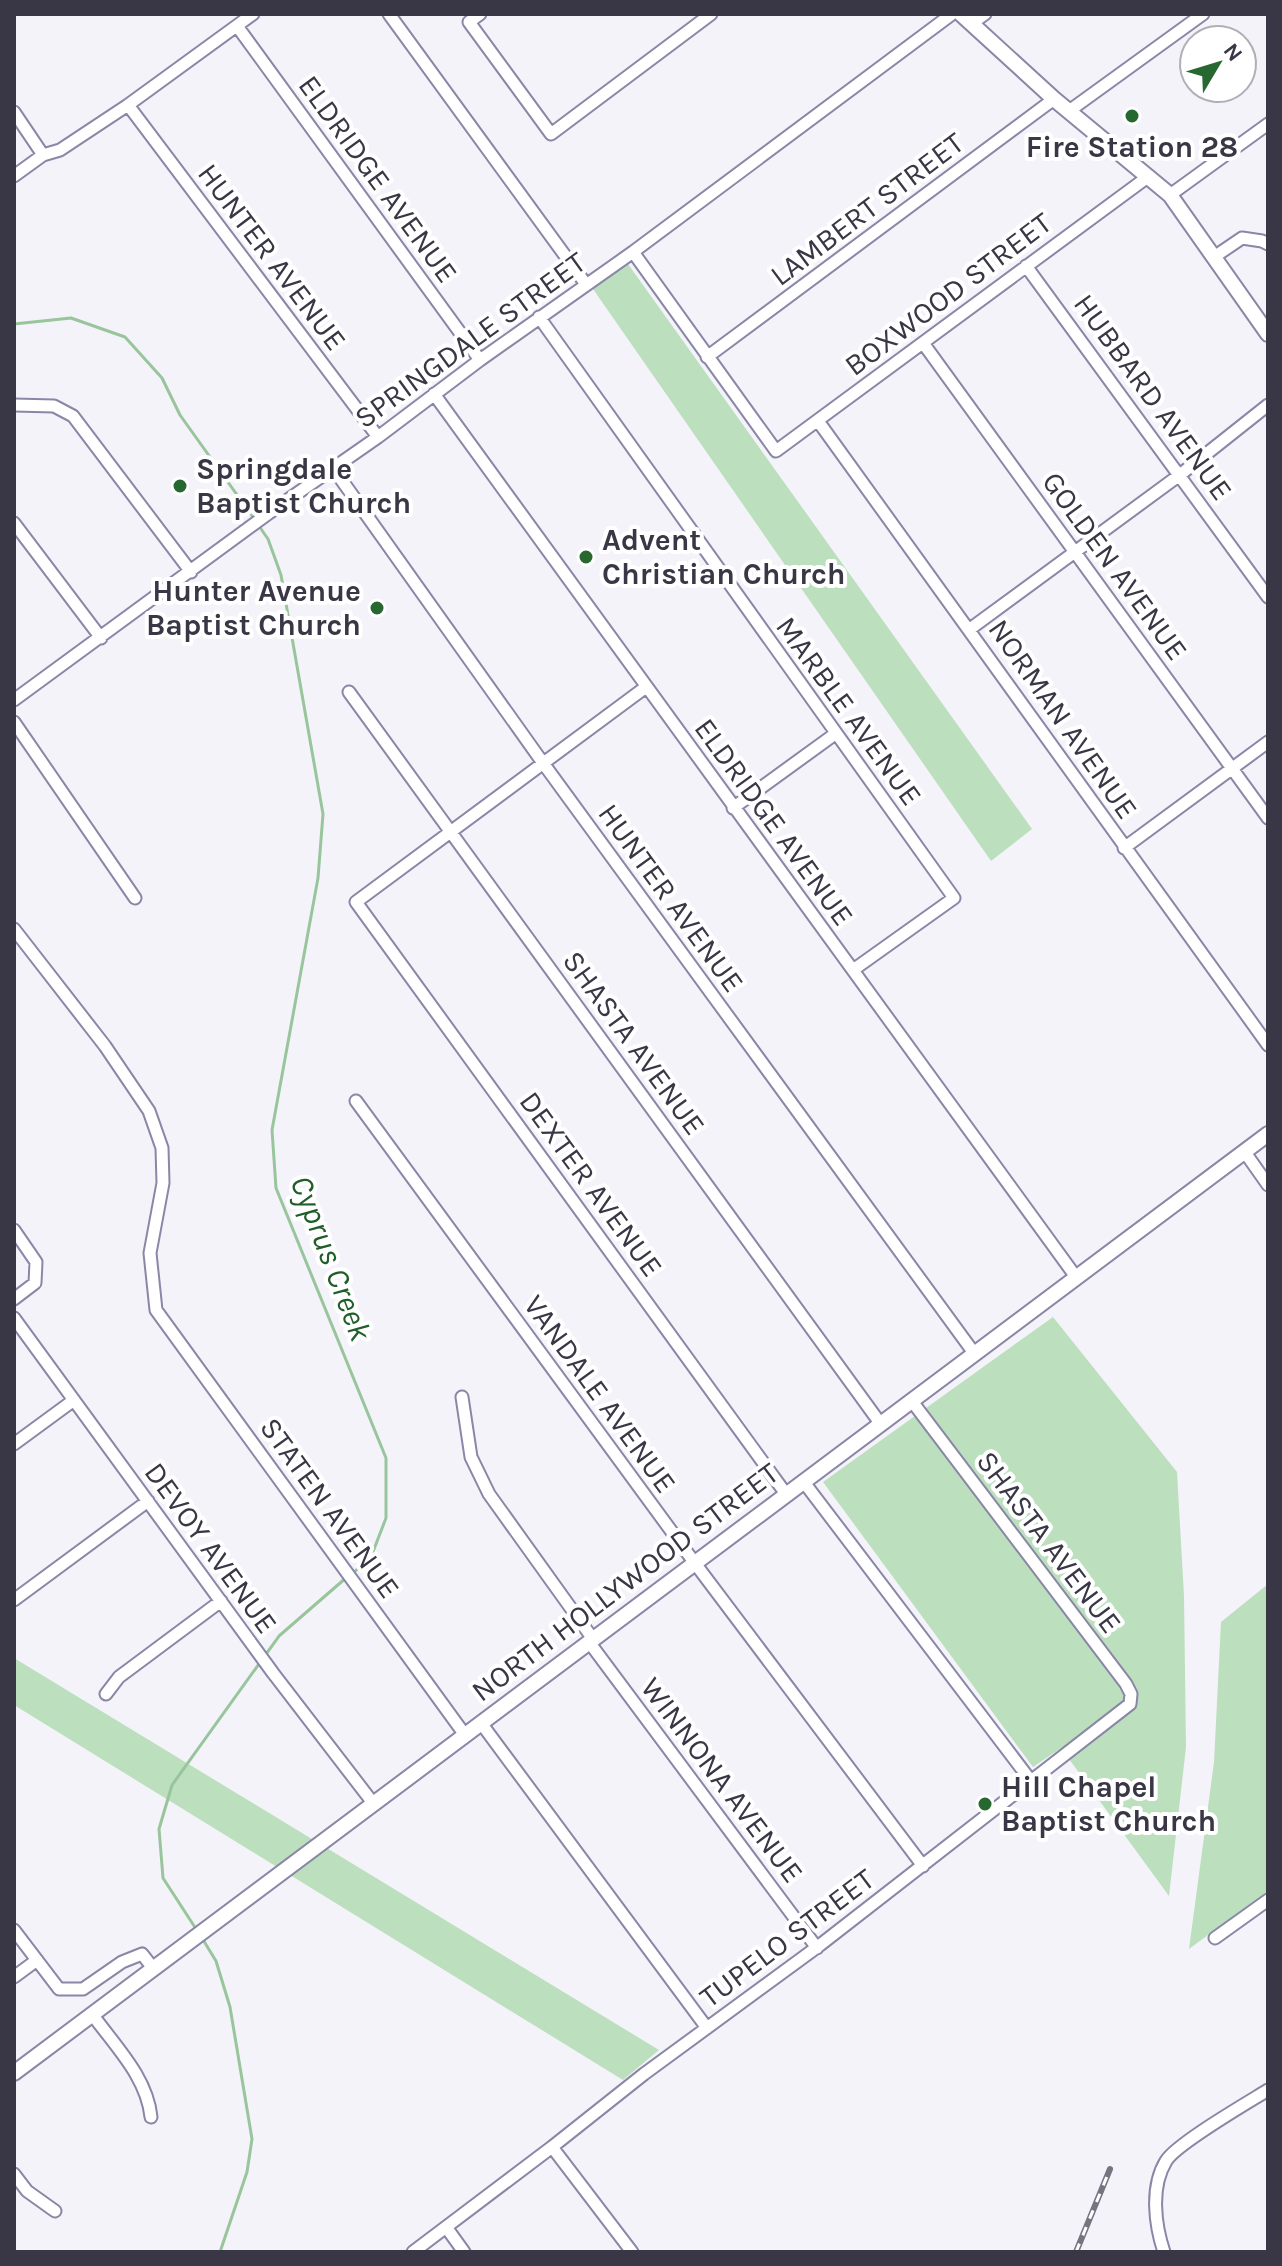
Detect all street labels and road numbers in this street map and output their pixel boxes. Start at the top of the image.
street label: ELDRIDGE AVENUE [291,68,465,290]
street label: LAMBERT STREET [763,125,971,293]
street label: HUNTER AVENUE [190,156,354,358]
street label: BOXWOOD STREET [837,205,1059,383]
street label: SPRINGDALE STREET [348,244,592,436]
street label: HUBBARD AVENUE [1066,287,1240,507]
street label: GOLDEN AVENUE [1035,465,1195,667]
street label: MARBLE AVENUE [768,609,930,813]
street label: NORMAN AVENUE [981,612,1145,826]
street label: ELDRIDGE AVENUE [687,711,861,933]
street label: HUNTER AVENUE [590,797,752,999]
street label: SHASTA AVENUE [555,944,713,1142]
street label: DEXTER AVENUE [512,1084,670,1284]
street label: VANDALE AVENUE [516,1288,684,1500]
street label: STATEN AVENUE [252,1411,408,1605]
street label: SHASTA AVENUE [969,1444,1129,1640]
street label: DEVOY AVENUE [137,1455,285,1641]
street label: NORTH HOLLYWOOD STREET [464,1455,786,1709]
street label: WINNONA AVENUE [633,1670,811,1890]
street label: TUPELO STREET [693,1861,881,2015]

